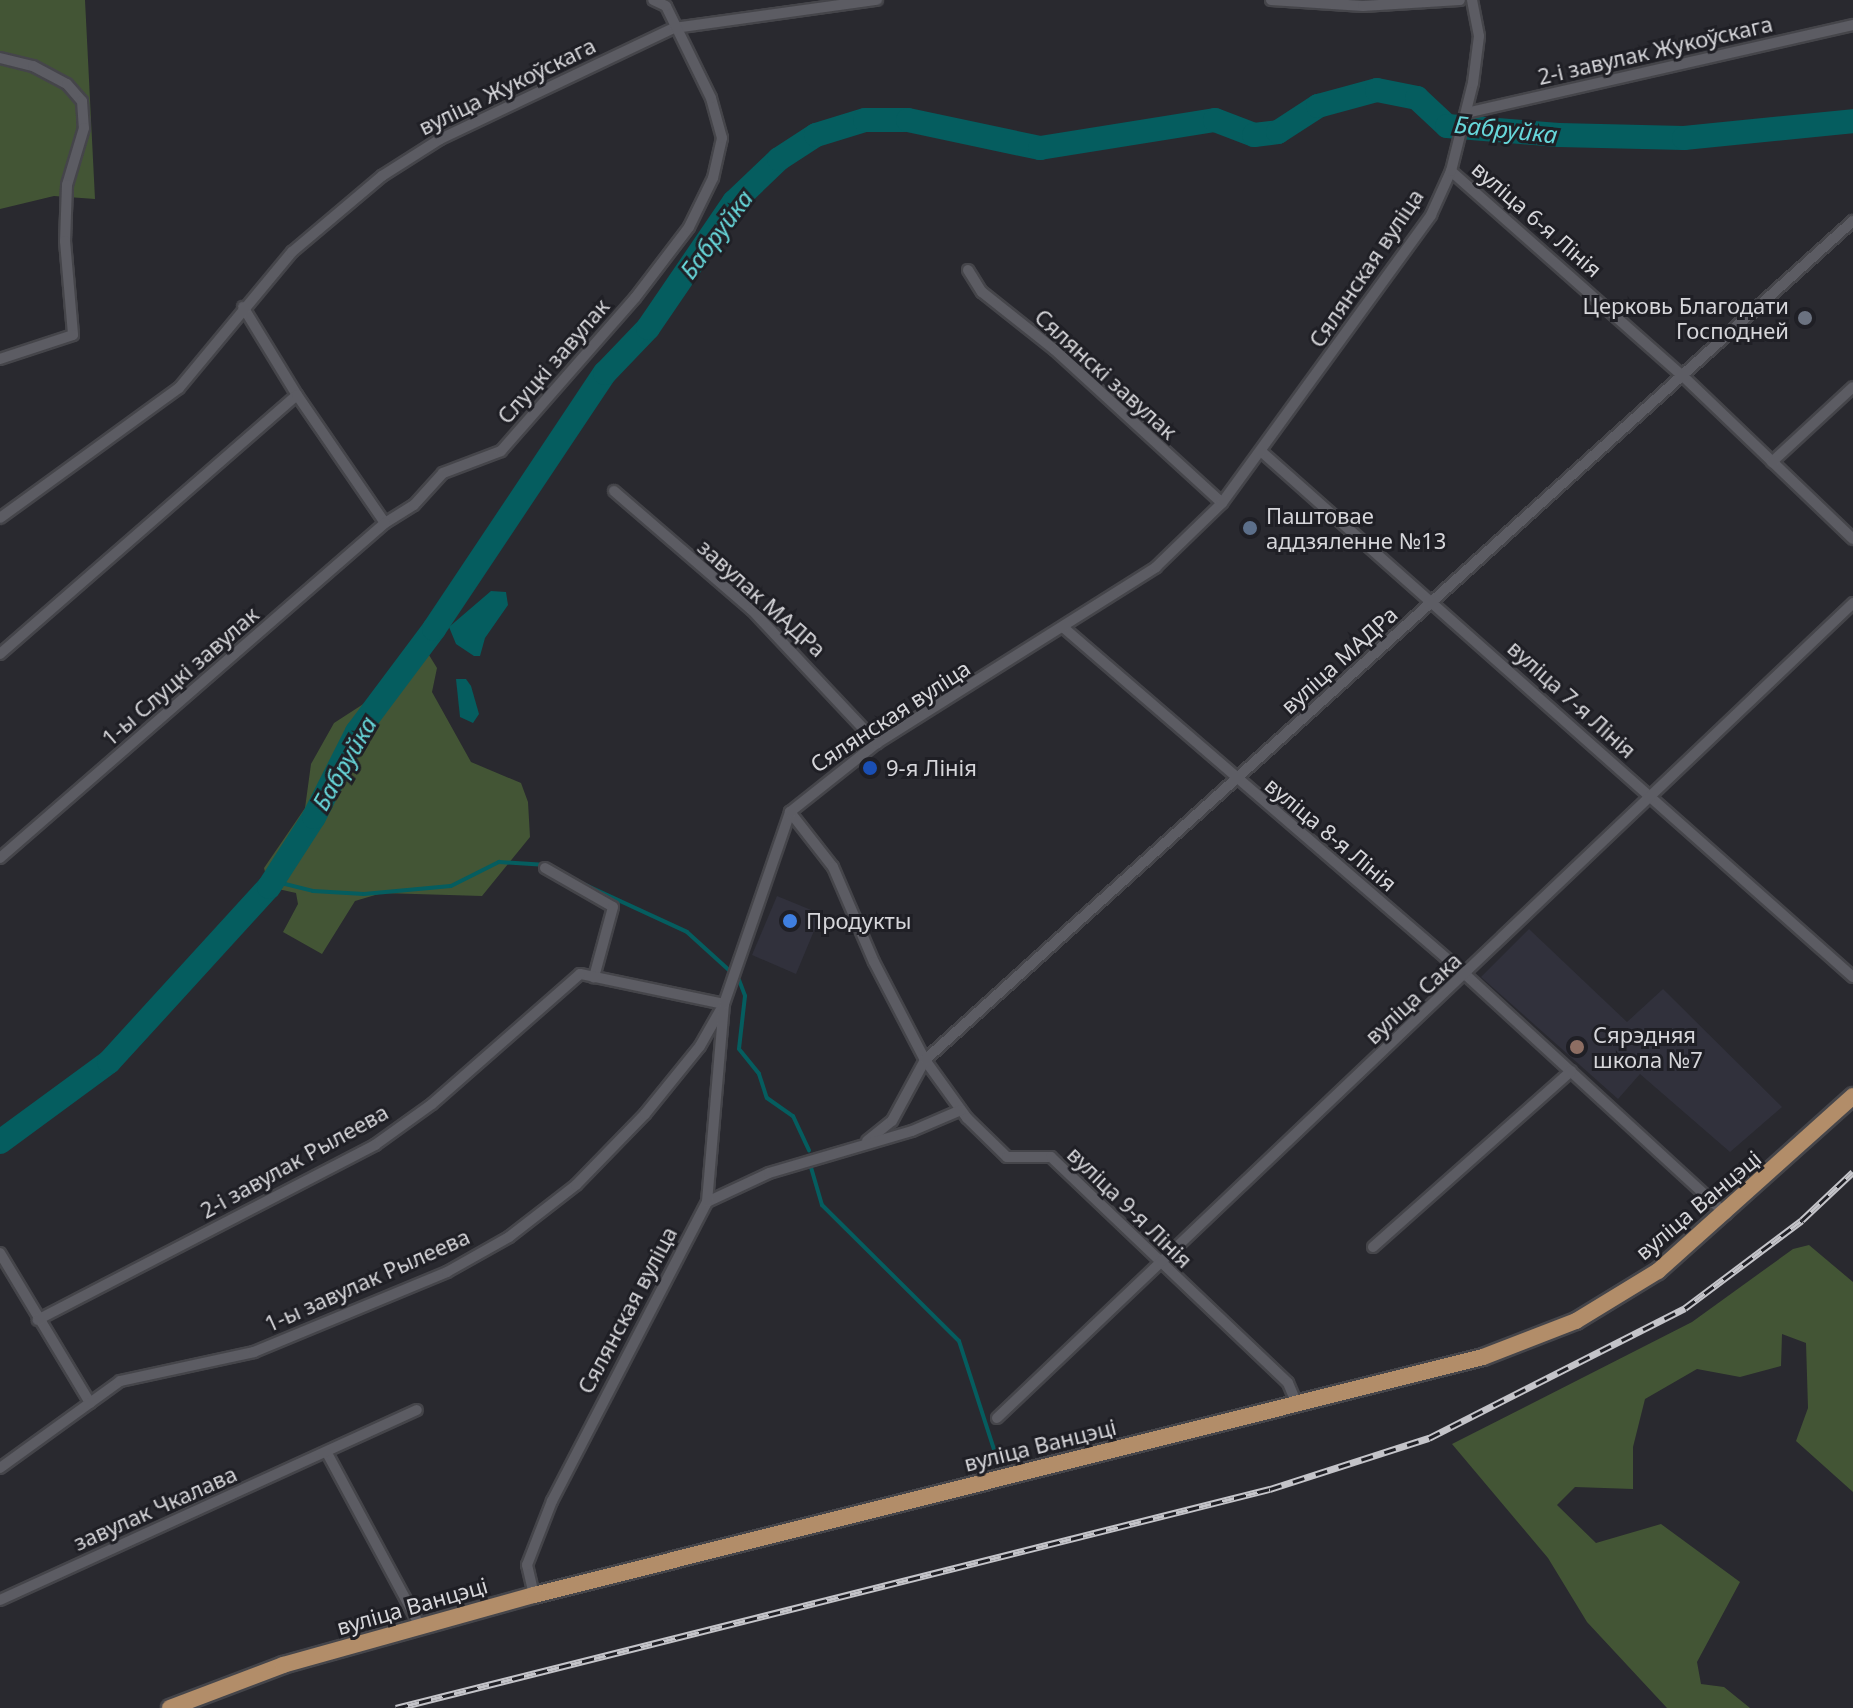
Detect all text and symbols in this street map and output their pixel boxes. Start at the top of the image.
street label: 2-і завулак Жукоўскага [1535,10,1775,90]
street label: вуліца Жукоўскага [414,32,600,140]
water label: Бабруйка [1453,109,1559,149]
street label: вуліца 6-я Лінія [1467,155,1607,283]
water label: Бабруйка [673,184,759,284]
street label: Сялянская вуліца [1303,184,1429,352]
place label: Церковь Благодати Господней [1583,292,1789,344]
street label: Слуцкі завулак [492,293,614,429]
street label: Сялянскі завулак [1030,303,1182,445]
marker: Церковь Благодати Господней [1796,309,1814,327]
place label: Паштовае аддзяленне №13 [1266,502,1446,554]
marker: Паштовае аддзяленне №13 [1241,519,1259,537]
street label: завулак МАДРа [693,534,831,662]
street label: 1-ы Слуцкі завулак [96,601,264,751]
street label: вуліца МАДРа [1275,601,1403,719]
street label: вуліца 7-я Лінія [1502,635,1642,763]
street label: Сялянская вуліца [805,654,975,778]
water label: Бабруйка [306,711,382,815]
place label: 9-я Лінія [886,755,977,781]
marker: 9-я Лінія [861,759,879,777]
street label: вуліца 8-я Лінія [1260,771,1402,897]
place label: Продукты [806,908,912,934]
marker: Продукты [781,912,799,930]
street label: вуліца Сака [1359,947,1467,1049]
place label: Сярэдняя школа №7 [1593,1021,1703,1072]
marker: Сярэдняя школа №7 [1568,1038,1586,1056]
street label: 2-і завулак Рылеева [195,1098,393,1224]
street label: вуліца 9-я Лінія [1062,1141,1198,1273]
street label: вуліца Ванцэці [1630,1145,1766,1265]
street label: Сялянская вуліца [572,1222,682,1398]
street label: 1-ы завулак Рылеева [260,1223,474,1337]
street label: вуліца Ванцэці [961,1413,1119,1477]
street label: завулак Чкалава [69,1460,241,1556]
street label: вуліца Ванцэці [333,1572,491,1640]

